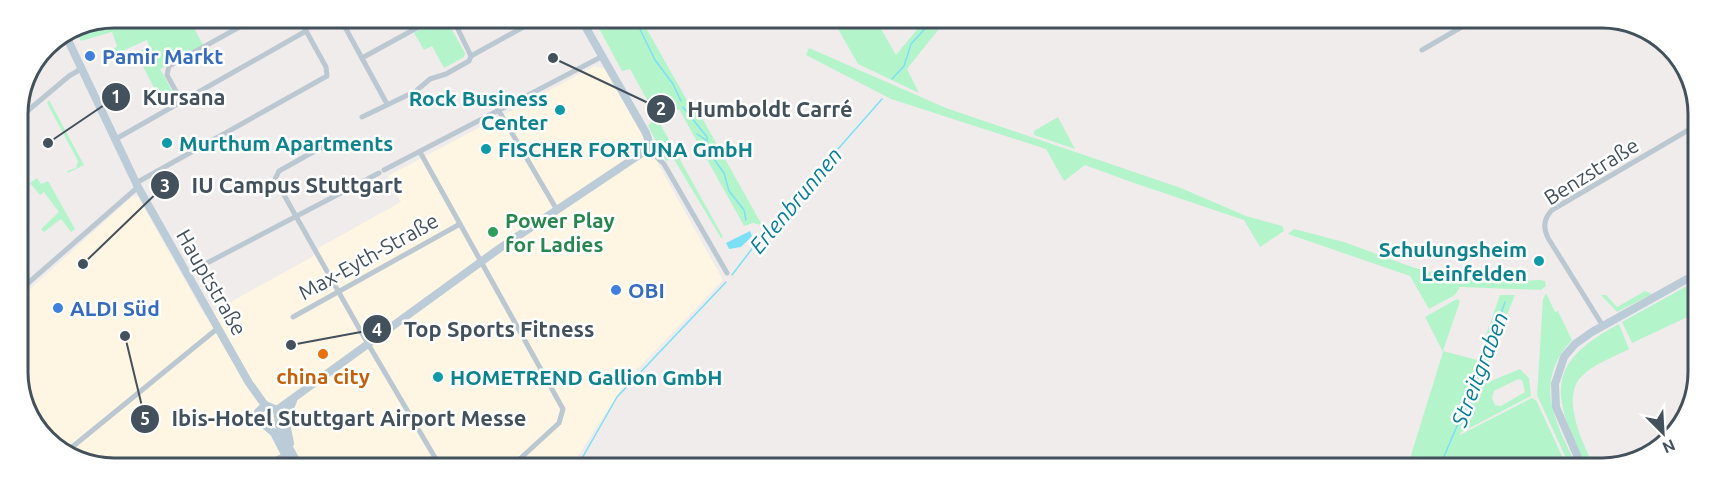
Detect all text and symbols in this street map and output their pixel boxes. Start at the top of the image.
place label: Pamir Markt [102,44,223,68]
marker: Pamir Markt [83,49,97,63]
callout: Kursana [101,77,238,117]
text: Kursana [142,84,226,109]
text: 1 [111,86,121,106]
place label: Rock Business Center [409,86,548,134]
callout: Humboldt Carré [646,89,865,129]
text: Humboldt Carré [687,96,853,121]
text: 2 [656,98,666,118]
marker: Rock Business Center [553,103,567,117]
place label: Murthum Apartments [179,131,393,155]
street label: Benzstraße [1539,132,1643,210]
marker: Murthum Apartments [160,136,174,150]
place label: FISCHER FORTUNA GmbH [498,137,753,161]
marker: FISCHER FORTUNA GmbH [479,142,493,156]
water label: Erlenbrunnen [744,142,846,258]
callout: IU Campus Stuttgart [150,165,415,205]
text: IU Campus Stuttgart [192,172,402,197]
text: 3 [160,175,170,195]
street label: Max-Eyth-Straße [294,208,442,304]
place label: Power Play for Ladies [505,208,615,256]
street label: Hauptstraße [172,225,252,339]
marker: Power Play for Ladies [486,225,500,239]
place label: Schulungsheim Leinfelden [1379,237,1527,285]
marker: Schulungsheim Leinfelden [1532,254,1546,268]
place label: OBI [628,278,665,302]
marker: OBI [609,283,623,297]
place label: ALDI Süd [70,296,160,320]
marker: ALDI Süd [51,301,65,315]
water label: Streitgraben [1445,308,1512,431]
callout: Top Sports Fitness [362,309,607,349]
text: Top Sports Fitness [404,316,594,341]
text: 4 [372,319,382,339]
marker: china city [316,347,330,361]
place label: china city [276,364,370,388]
place label: HOMETREND Gallion GmbH [450,365,723,389]
marker: HOMETREND Gallion GmbH [431,370,445,384]
callout: Ibis-Hotel Stuttgart Airport Messe [130,399,538,439]
north arrow [1633,403,1693,463]
text: Ibis-Hotel Stuttgart Airport Messe [172,405,526,430]
text: 5 [140,408,150,428]
text: N [1660,436,1678,457]

